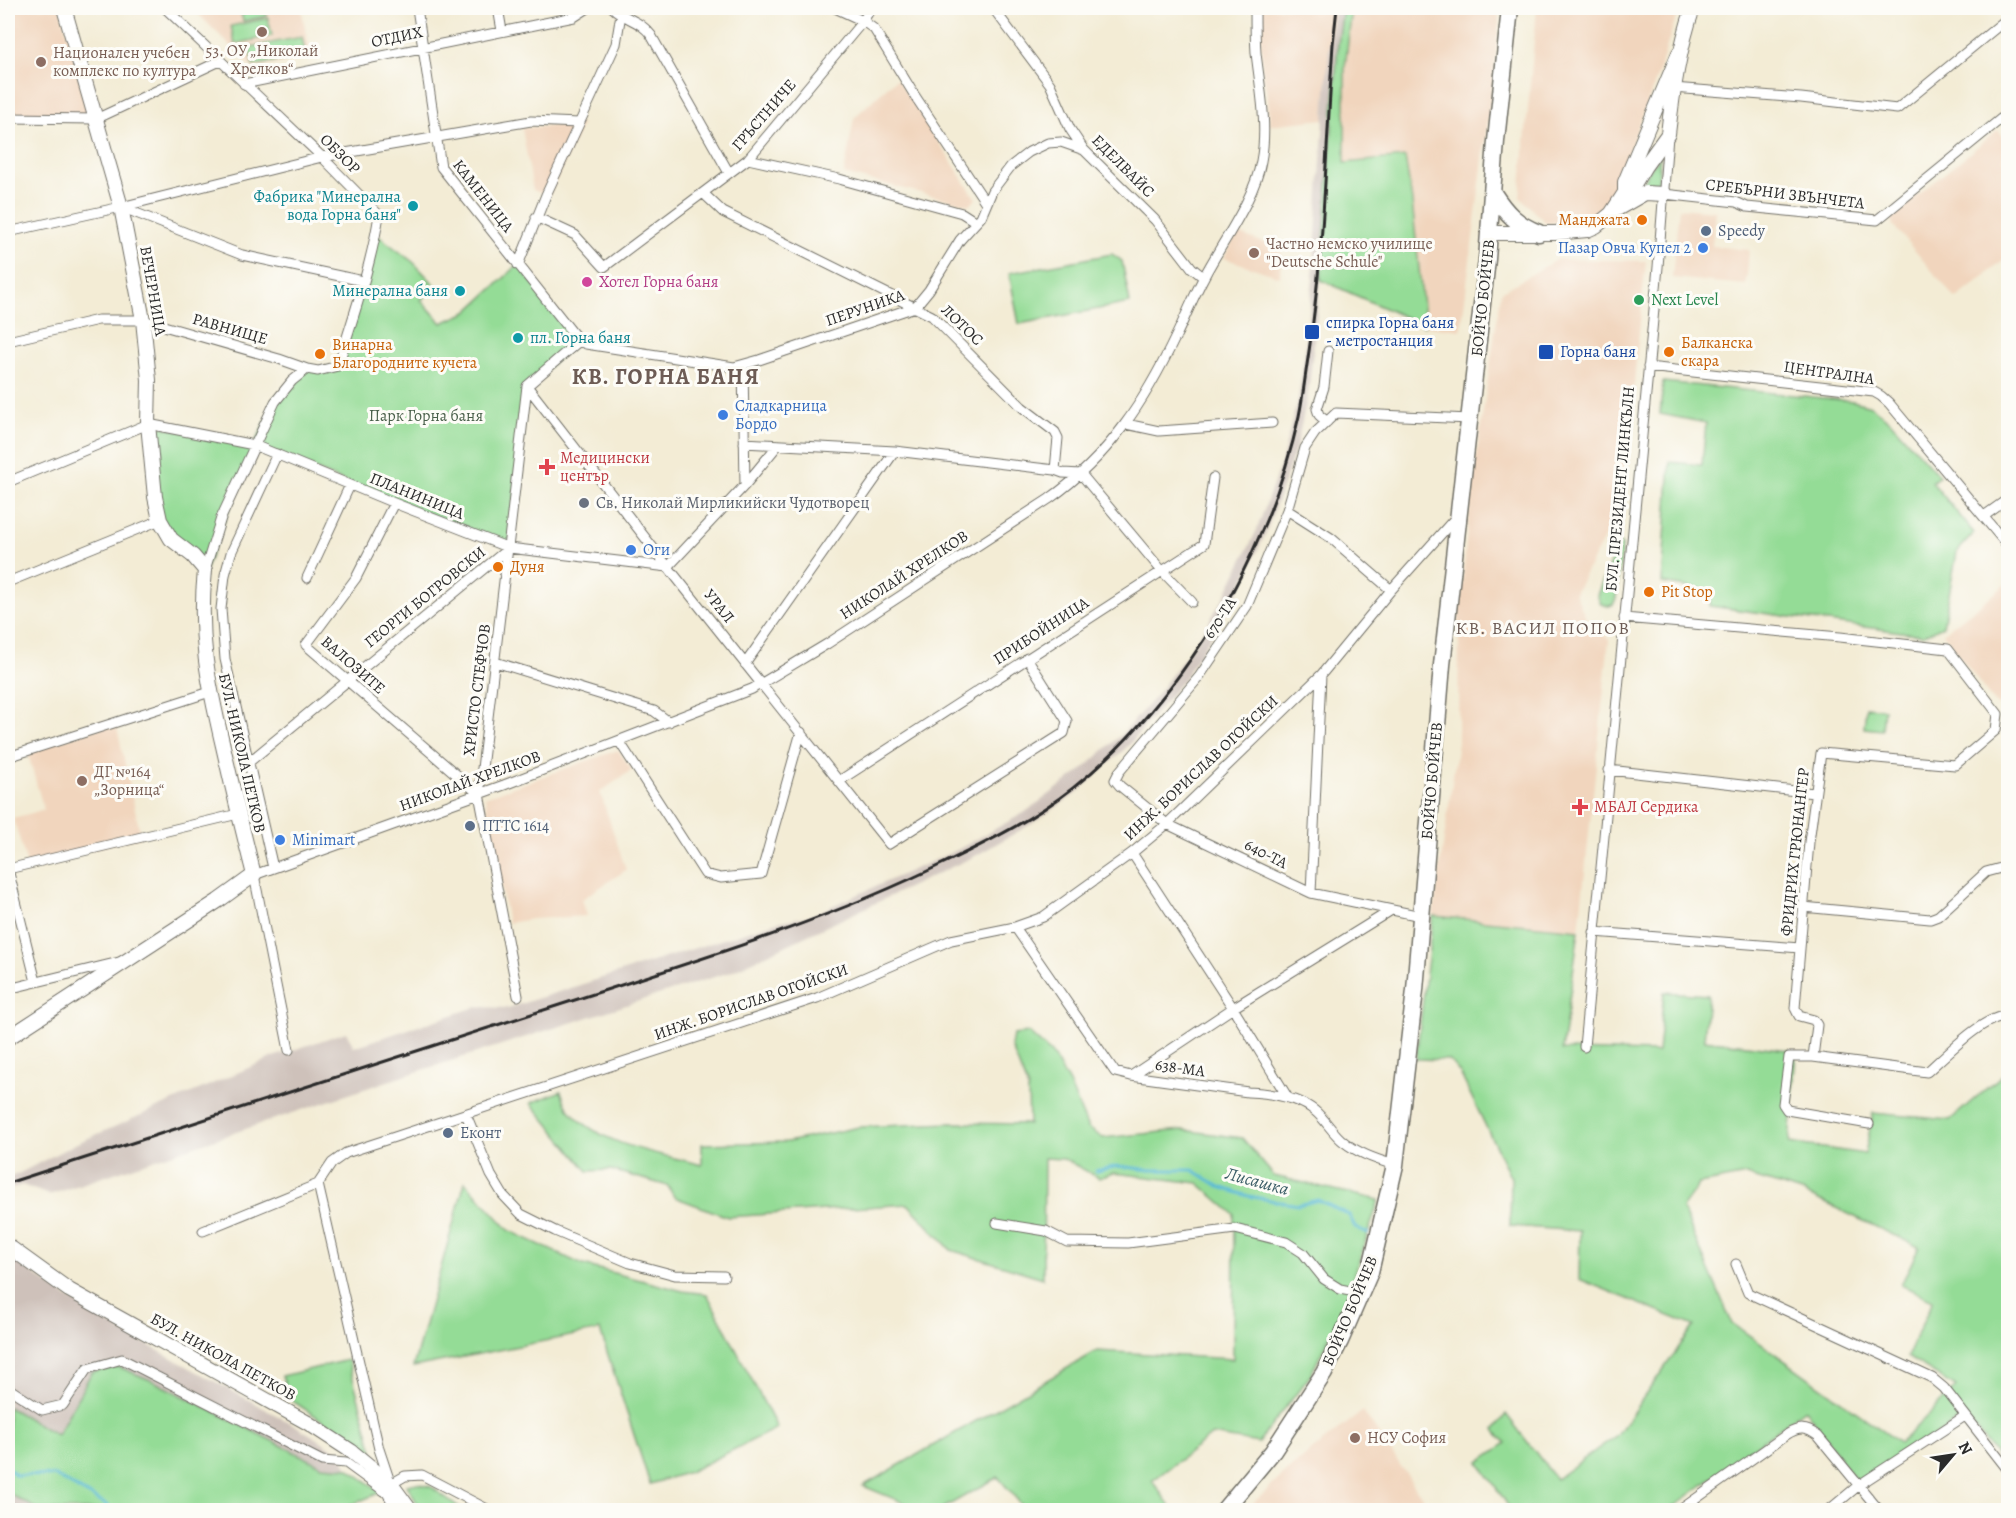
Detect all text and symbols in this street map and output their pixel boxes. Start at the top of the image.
street label: ОТДИХ [369,21,425,53]
marker: 53. ОУ „Николай Хрелков“ [255,25,269,39]
place label: 53. ОУ „Николай Хрелков“ [206,40,318,80]
place label: Национален учебен комплекс по култура [53,42,197,82]
marker: Национален учебен комплекс по култура [34,55,48,69]
street label: ГРЪСТНИЧЕ [727,74,801,156]
street label: ОБЗОР [315,129,365,179]
street label: ЕДЕЛВАЙС [1087,130,1159,202]
street label: КАМЕНИЦА [448,155,519,238]
street label: СРЕБЪРНИ ЗВЪНЧЕТА [1704,173,1866,215]
place label: Фабрика "Минерална вода Горна баня" [253,186,402,226]
marker: Фабрика "Минерална вода Горна баня" [406,199,420,213]
place label: Манджата [1558,209,1631,231]
marker: Манджата [1635,213,1649,227]
place label: Speedy [1718,220,1766,242]
marker: Speedy [1699,224,1713,238]
place label: Частно немско училище "Deutsche Schule" [1266,233,1433,273]
place label: Пазар Овча Купел 2 [1558,237,1691,259]
street label: БОЙЧО БОЙЧЕВ [1466,238,1500,358]
marker: Пазар Овча Купел 2 [1696,241,1710,255]
street label: ВЕЧЕРНИЦА [134,244,172,338]
marker: Частно немско училище "Deutsche Schule" [1247,246,1261,260]
place label: Хотел Горна баня [599,271,719,293]
marker: Хотел Горна баня [580,275,594,289]
place label: Минерална баня [332,280,448,302]
marker: Минерална баня [453,284,467,298]
street label: ПЕРУНИКА [823,284,908,332]
place label: Next Level [1651,289,1718,311]
marker: Next Level [1632,293,1646,307]
street label: ЛОТОС [936,299,988,351]
street label: РАВНИЩЕ [190,308,270,350]
place label: спирка Горна баня - метростанция [1326,312,1455,352]
marker: спирка Горна баня - метростанция [1303,323,1321,341]
place label: пл. Горна баня [530,327,631,349]
marker: пл. Горна баня [511,331,525,345]
place label: Балканска скара [1681,332,1753,372]
place label: Винарна Благородните кучета [332,334,478,374]
place label: Горна баня [1560,341,1636,363]
marker: Горна баня [1537,343,1555,361]
marker: Балканска скара [1662,345,1676,359]
marker: Винарна Благородните кучета [313,347,327,361]
street label: ЦЕНТРАЛНА [1782,356,1876,390]
district label: КВ. ГОРНА БАНЯ [572,362,760,392]
street label: БУЛ. ПРЕЗИДЕНТ ЛИНКЪЛН [1600,385,1640,593]
place label: Сладкарница Бордо [735,395,828,435]
park label: Парк Горна баня [369,405,483,427]
marker: Сладкарница Бордо [716,408,730,422]
place label: Медицински център [560,447,650,487]
marker: Медицински център [538,458,556,476]
street label: ПЛАНИНИЦА [367,467,468,525]
place label: Св. Николай Мирликийски Чудотворец [596,492,869,514]
marker: Св. Николай Мирликийски Чудотворец [577,496,591,510]
street label: НИКОЛАЙ ХРЕЛКОВ [835,525,973,625]
place label: Оги [643,539,670,561]
street label: ГЕОРГИ БОГРОВСКИ [360,541,490,653]
marker: Оги [624,543,638,557]
place label: Дуня [510,556,545,578]
marker: Дуня [491,560,505,574]
place label: Pit Stop [1661,581,1713,603]
street label: УРАЛ [699,584,739,628]
marker: Pit Stop [1642,585,1656,599]
street label: ПРИБОЙНИЦА [989,592,1094,670]
street label: 670-ТА [1198,592,1242,643]
district label: КВ. ВАСИЛ ПОПОВ [1455,616,1631,640]
street label: ХРИСТО СТЕФЧОВ [458,623,496,757]
street label: ВАЛОЗИТЕ [316,631,390,699]
street label: БУЛ. НИКОЛА ПЕТКОВ [213,671,271,835]
street label: ИНЖ. БОРИСЛАВ ОГОЙСКИ [1119,690,1283,846]
street label: БОЙЧО БОЙЧЕВ [1416,721,1448,841]
street label: НИКОЛАЙ ХРЕЛКОВ [396,745,544,817]
place label: ДГ №164 „Зорница“ [94,761,164,801]
street label: ФРИДРИХ ГРЮНАНГЕР [1775,767,1815,937]
marker: ДГ №164 „Зорница“ [75,774,89,788]
place label: МБАЛ Сердика [1594,796,1699,818]
marker: МБАЛ Сердика [1571,798,1589,816]
place label: ПТТС 1614 [482,815,549,837]
marker: ПТТС 1614 [463,819,477,833]
place label: Minimart [292,829,355,851]
marker: Minimart [273,833,287,847]
street label: 640-ТА [1241,834,1292,874]
street label: ИНЖ. БОРИСЛАВ ОГОЙСКИ [651,958,851,1046]
street label: 638-МА [1154,1054,1207,1082]
place label: Еконт [460,1122,501,1144]
marker: Еконт [441,1126,455,1140]
water label: Лисашка [1222,1161,1291,1201]
street label: БОЙЧО БОЙЧЕВ [1317,1253,1383,1369]
street label: БУЛ. НИКОЛА ПЕТКОВ [146,1308,300,1406]
north arrow [1923,1425,1983,1485]
place label: НСУ София [1367,1427,1446,1449]
marker: НСУ София [1348,1431,1362,1445]
text: N [1953,1438,1978,1459]

